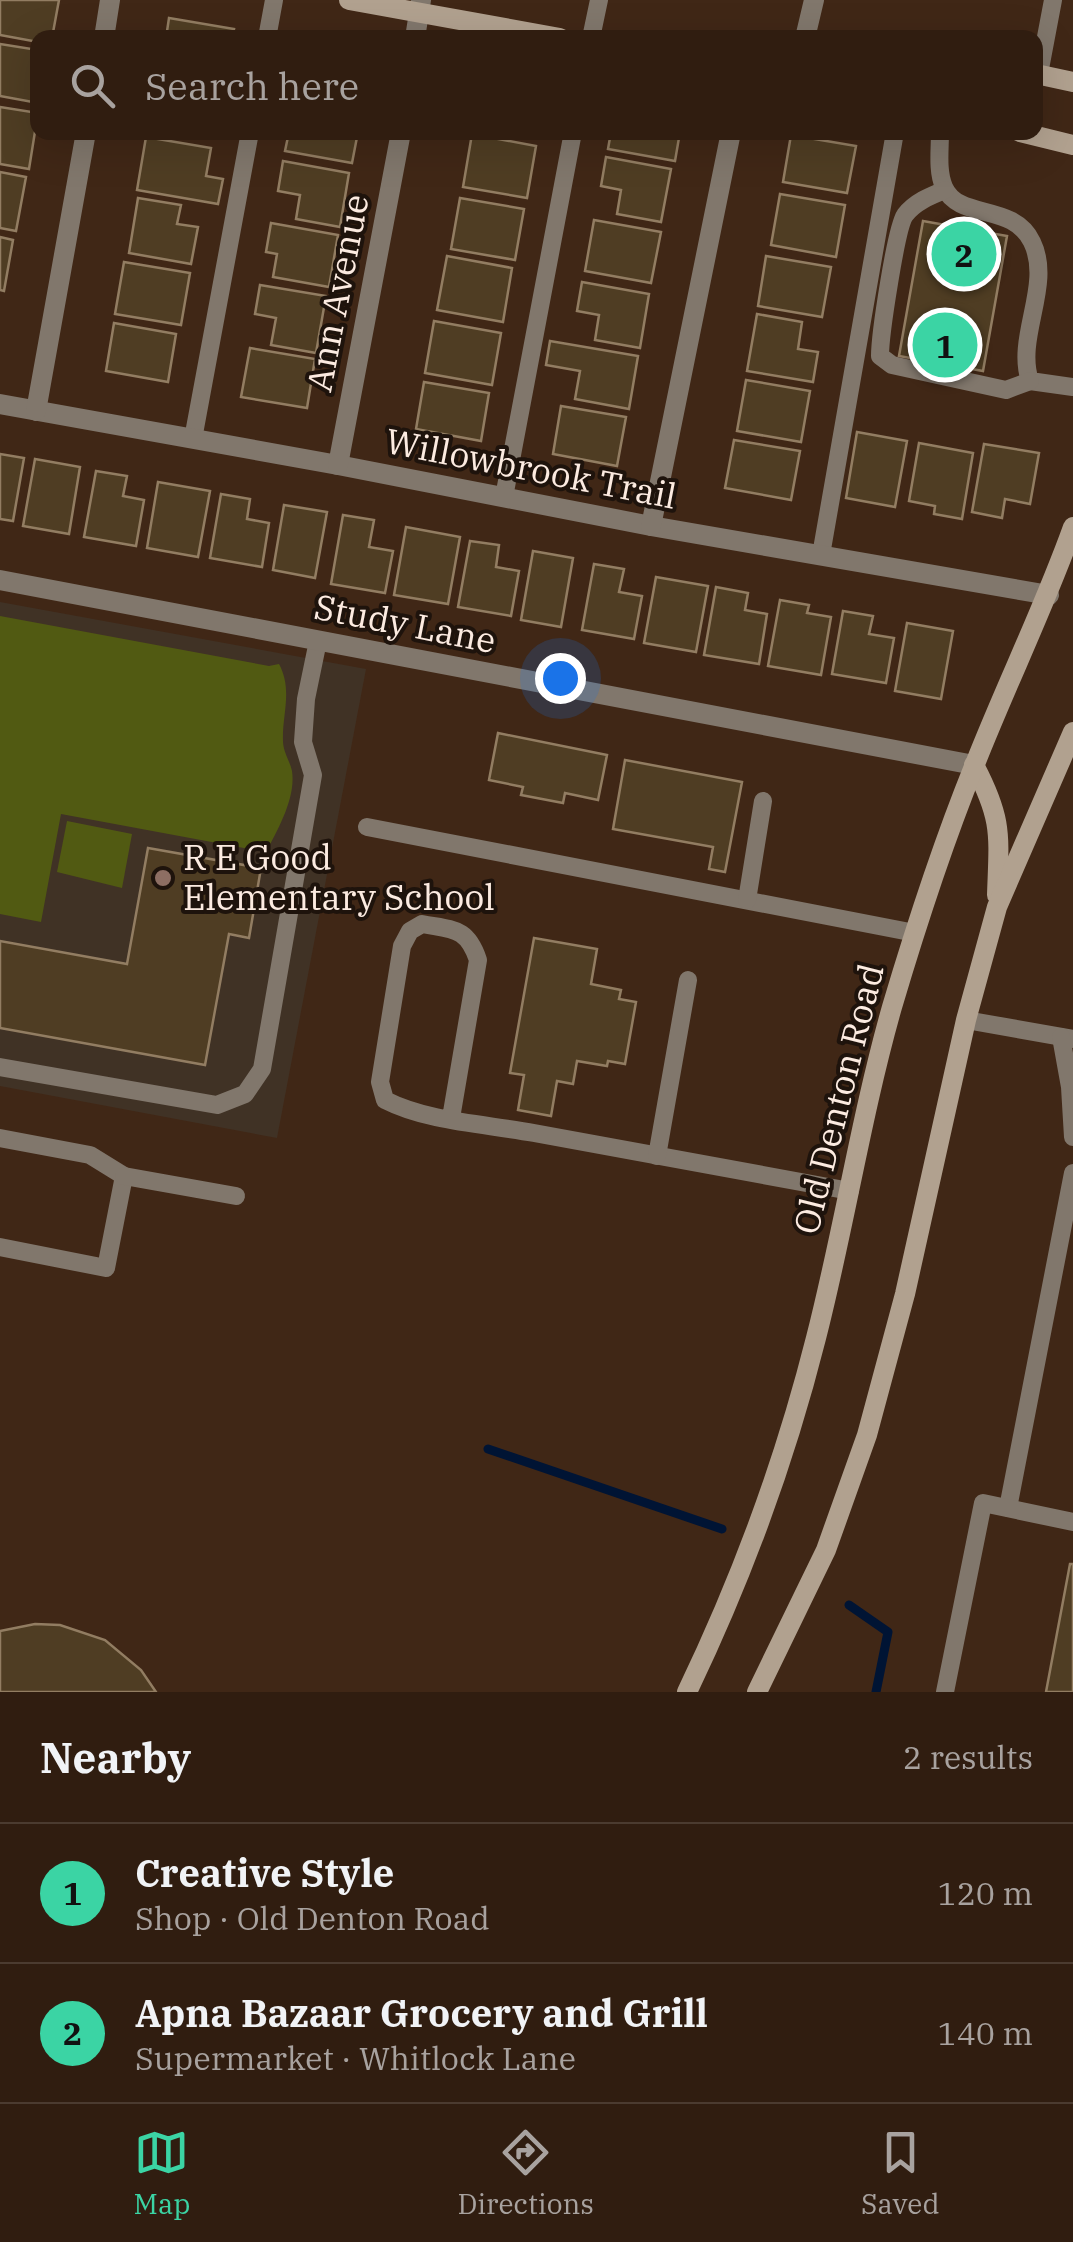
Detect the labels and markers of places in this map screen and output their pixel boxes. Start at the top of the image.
pin: 2 [932,216,996,292]
pin: 1 [912,308,978,382]
place label: R E Good Elementary School [183,834,495,920]
marker: R E Good Elementary School [152,867,174,889]

